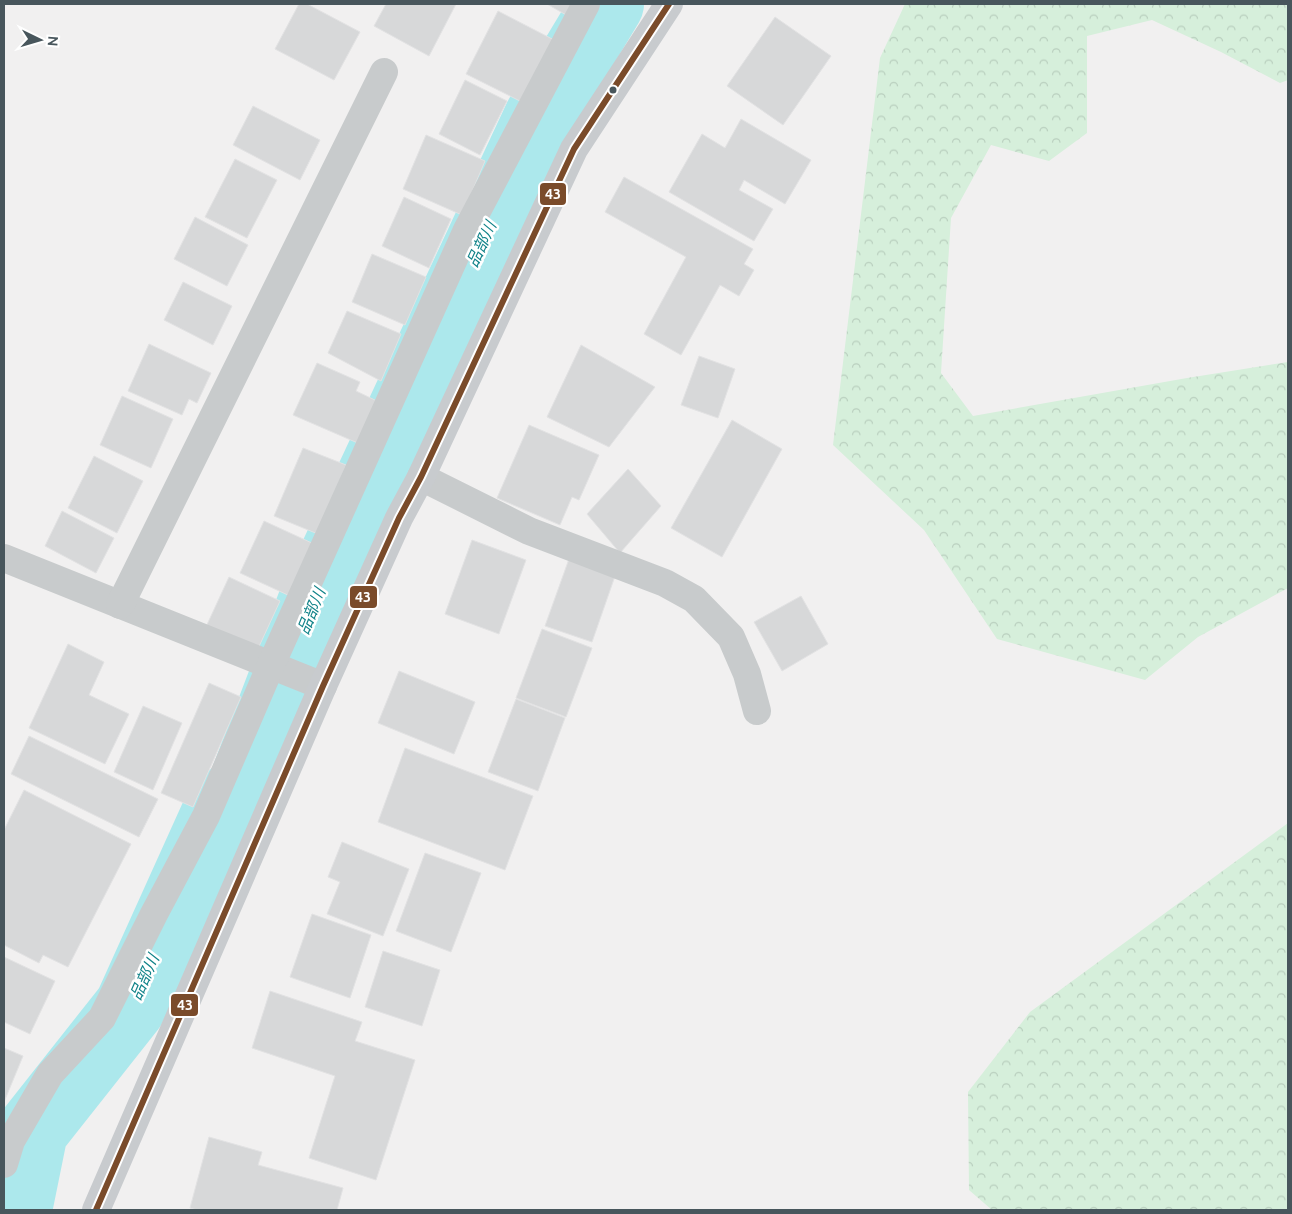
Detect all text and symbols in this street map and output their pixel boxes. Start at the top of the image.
north arrow [15,15,65,65]
text: N [45,35,61,47]
unlabelled marker [608,85,618,95]
line badge: 43 [539,182,567,206]
text: 43 [545,186,561,202]
water label: 品部川 [463,217,500,270]
water label: 品部川 [294,584,329,637]
line badge: 43 [349,585,378,609]
text: 43 [355,589,371,605]
water label: 品部川 [126,950,163,1003]
line badge: 43 [170,993,199,1017]
text: 43 [177,997,193,1013]

